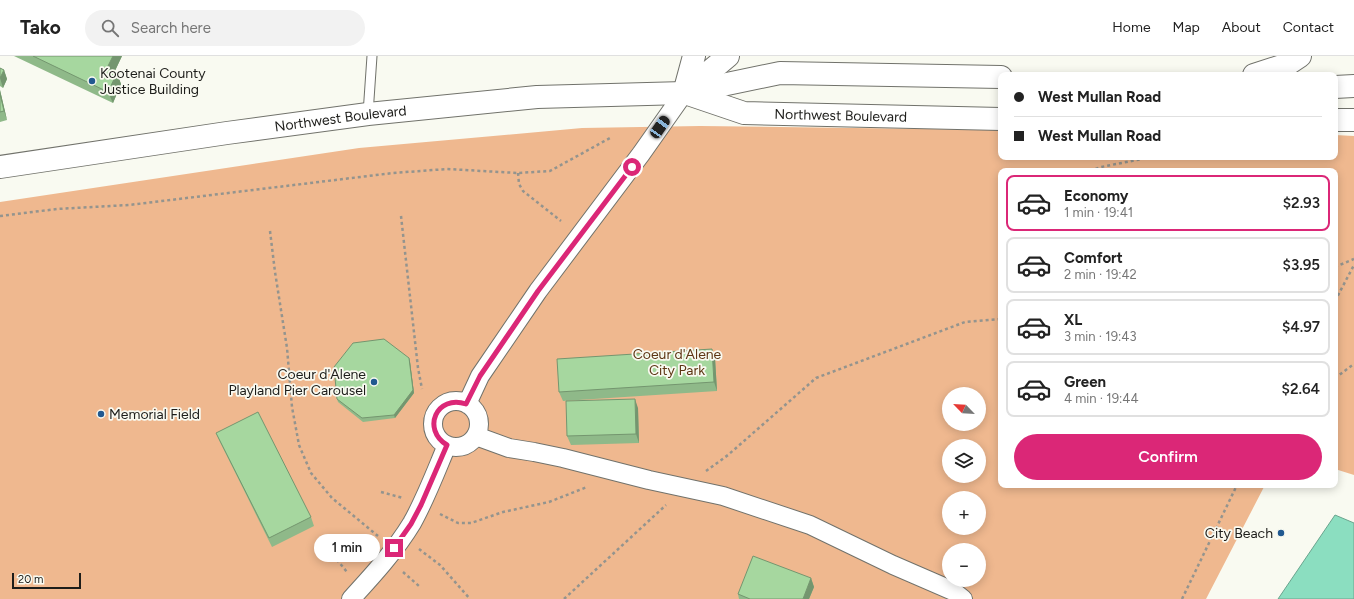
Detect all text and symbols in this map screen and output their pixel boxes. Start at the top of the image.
search box [85,10,365,46]
text: Tako [20,16,61,39]
icon: search [99,17,121,39]
text: Search here [131,19,211,37]
text: Home [1112,19,1151,36]
text: Map [1173,19,1200,36]
text: About [1222,19,1261,36]
text: Contact [1283,19,1334,36]
place label: Kootenai County Justice Building [100,65,206,98]
marker: Kootenai County Justice Building [87,76,97,86]
text: West Mullan Road [1038,88,1161,106]
street label: Northwest Boulevard [274,102,407,135]
street label: Northwest Boulevard [774,105,907,125]
car [648,114,672,140]
text: West Mullan Road [1038,127,1161,145]
route start [623,158,641,176]
icon: car [1016,185,1052,221]
text: Economy [1064,187,1129,205]
text: $2.93 [1283,194,1320,212]
text: 1 min · 19:41 [1064,205,1133,220]
icon: car [1016,247,1052,283]
text: Comfort [1064,249,1123,267]
text: $3.95 [1283,256,1320,274]
text: 2 min · 19:42 [1064,267,1137,282]
icon: car [1016,309,1052,345]
text: XL [1064,311,1082,329]
text: $4.97 [1282,318,1320,336]
text: 3 min · 19:43 [1064,329,1137,344]
park label: Coeur d'Alene City Park [633,346,722,379]
place label: Coeur d'Alene Playland Pier Carousel [228,366,366,399]
icon: car [1016,371,1052,407]
text: Green [1064,373,1106,391]
marker: Coeur d'Alene Playland Pier Carousel [369,377,379,387]
text: $2.64 [1282,380,1320,398]
north arrow [942,387,986,431]
map controls [942,387,986,587]
text: 4 min · 19:44 [1064,391,1139,406]
place label: Memorial Field [109,406,200,423]
marker: Memorial Field [96,409,106,419]
button: Confirm [1014,434,1322,480]
button: layers [942,439,986,483]
button: + [942,491,986,535]
place label: City Beach [1205,525,1273,542]
marker: City Beach [1276,528,1286,538]
callout: 1 min [314,534,380,562]
route end [385,539,403,557]
text: 1 min [332,540,362,555]
button: − [942,543,986,587]
scale bar [12,571,81,590]
text: 20 m [18,573,43,586]

